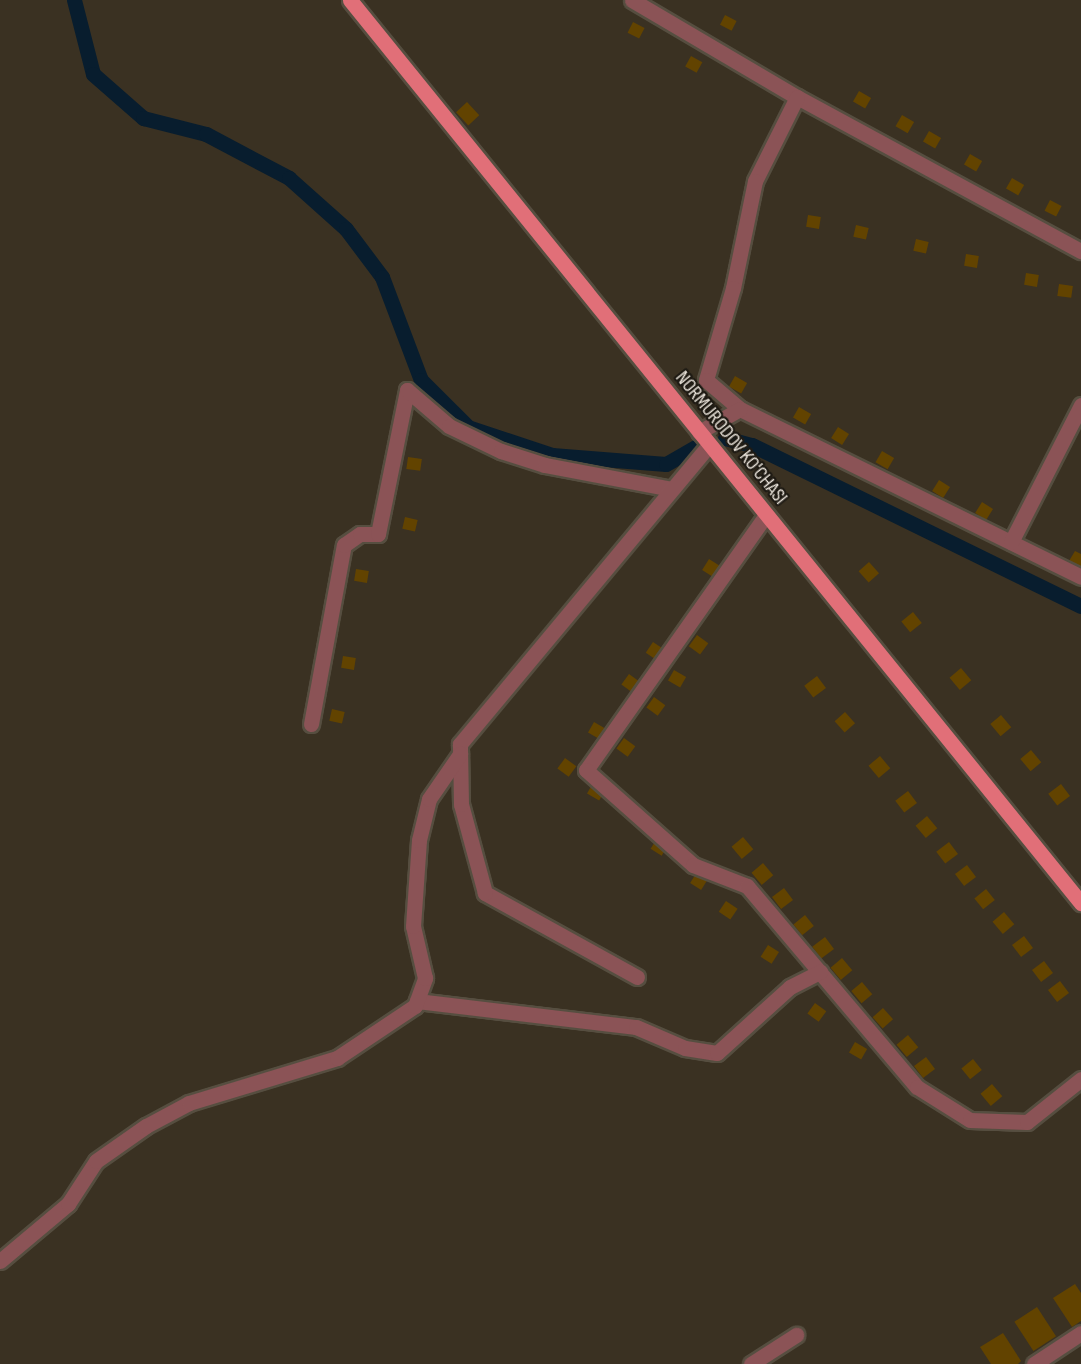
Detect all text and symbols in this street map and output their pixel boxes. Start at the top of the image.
street label: NORMURODOV KO'CHASI [670,366,792,510]

